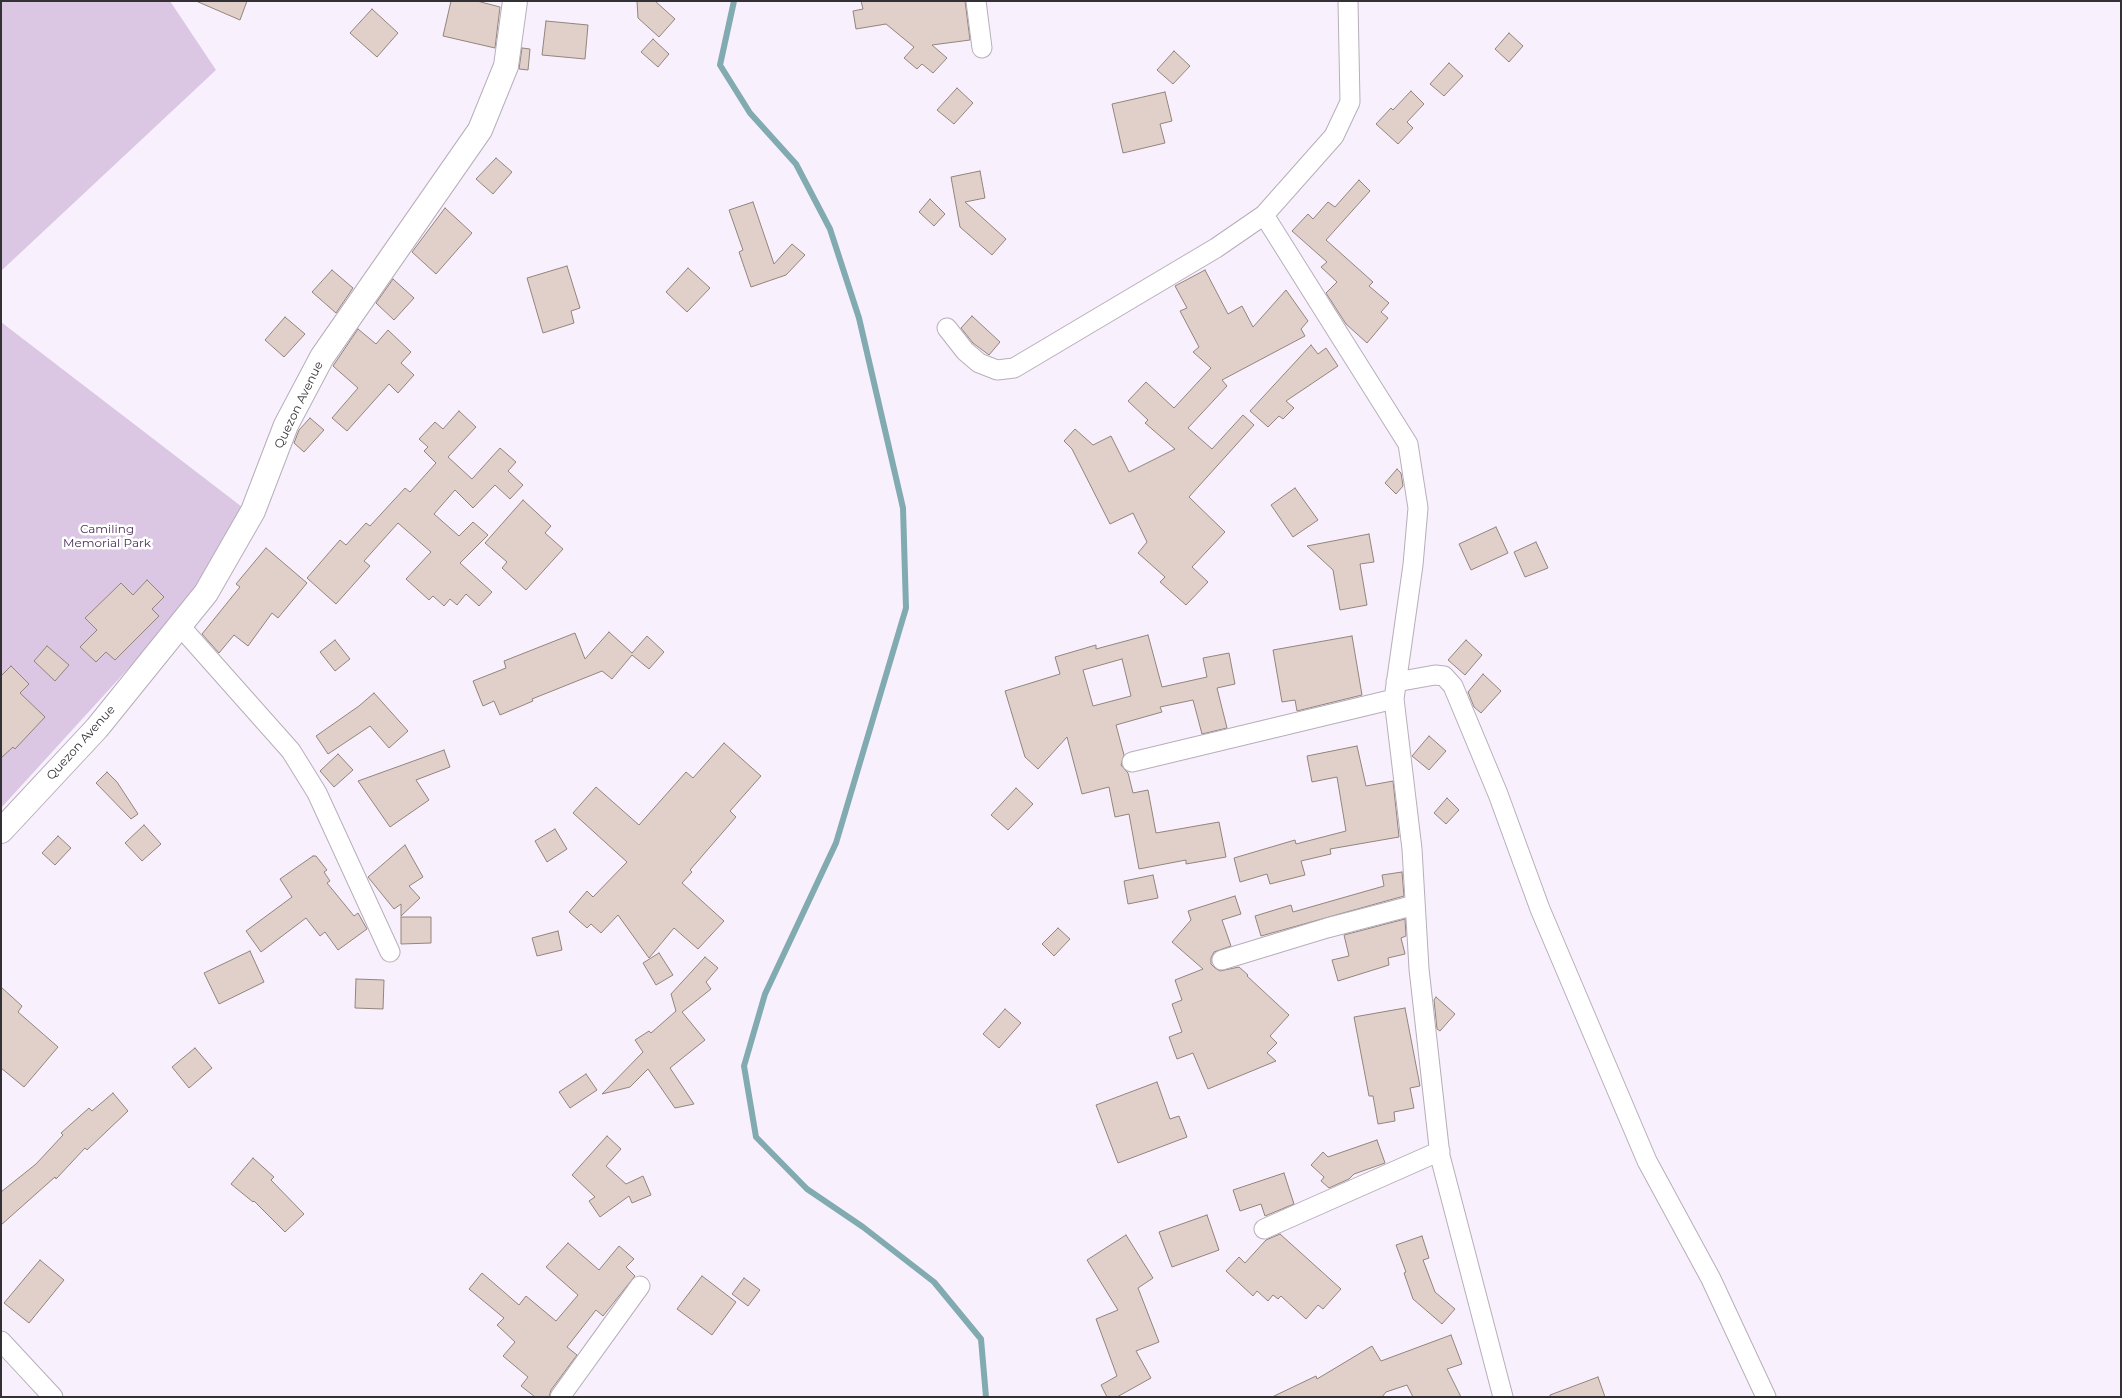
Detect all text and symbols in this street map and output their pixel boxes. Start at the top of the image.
street label: Quezon Avenue [272,359,326,451]
park label: Camiling Memorial Park [63,522,151,550]
street label: Quezon Avenue [44,703,118,783]

